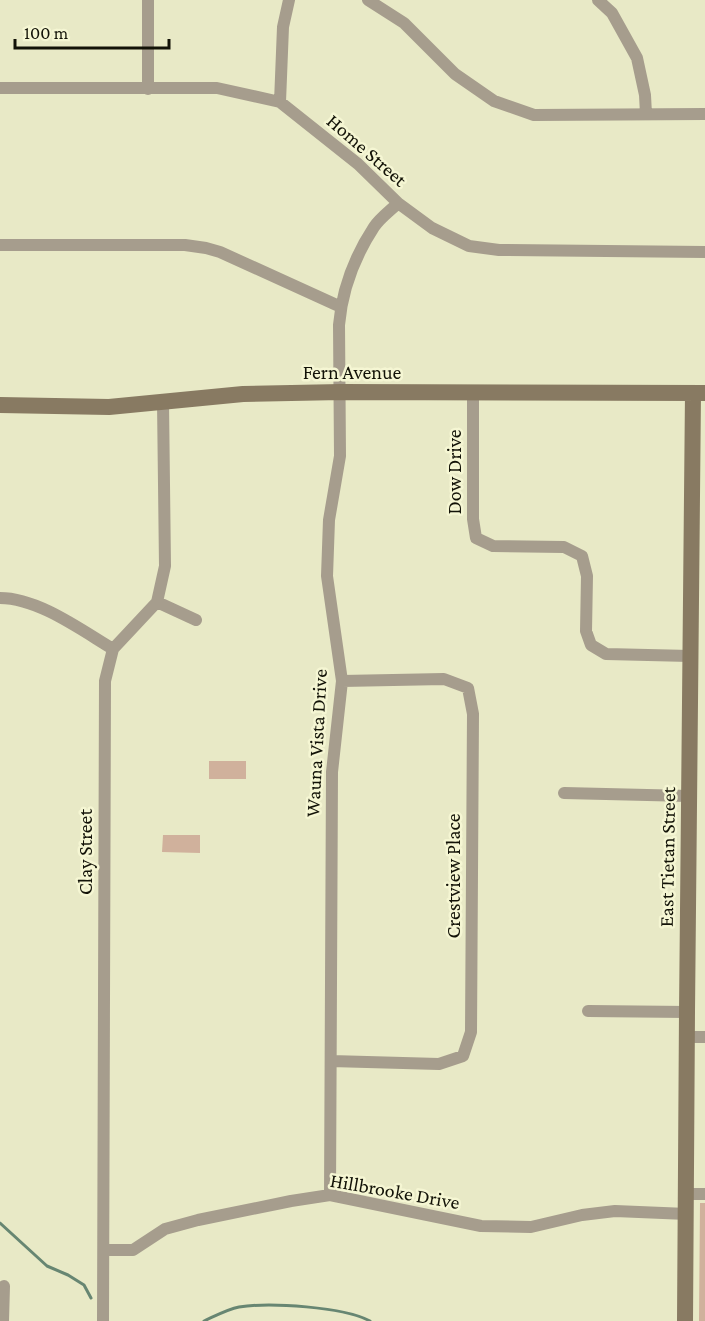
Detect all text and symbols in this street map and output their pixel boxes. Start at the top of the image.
scale bar [15,12,170,50]
text: 100 m [24,23,69,43]
street label: Home Street [323,109,412,191]
street label: Fern Avenue [303,361,402,383]
street label: Dow Drive [443,429,465,515]
street label: Wauna Vista Drive [301,668,331,818]
street label: East Tietan Street [655,786,679,927]
street label: Clay Street [74,809,97,895]
street label: Crestview Place [442,813,464,938]
street label: Hillbrooke Drive [329,1169,462,1213]

